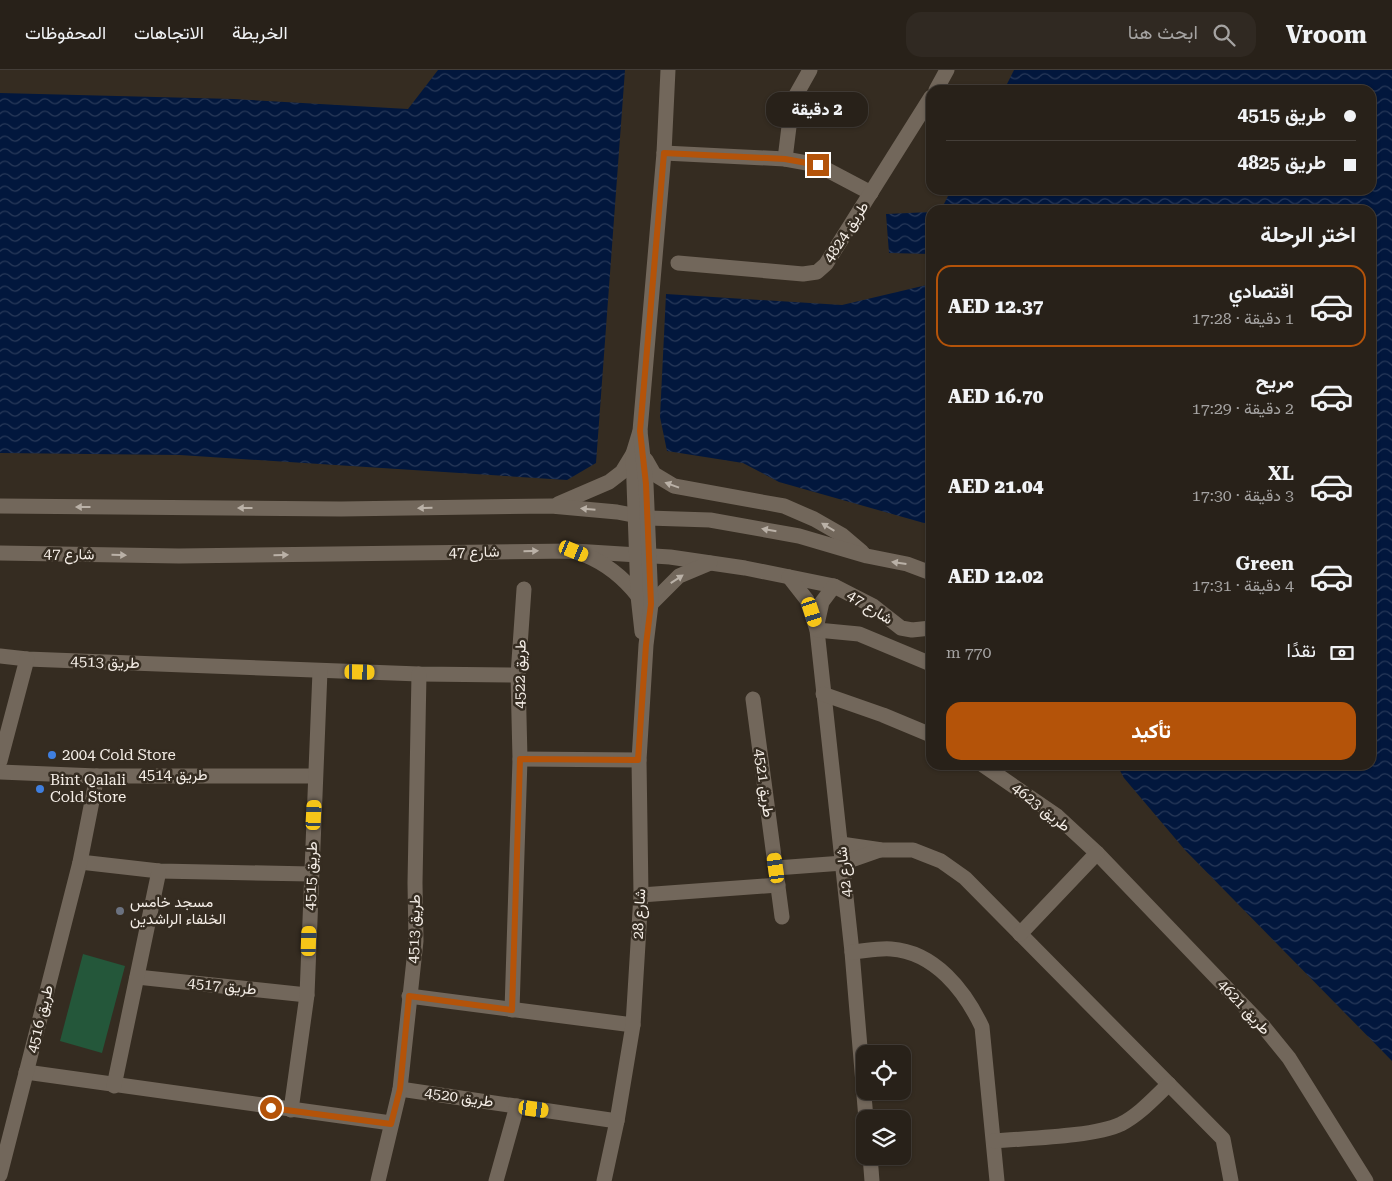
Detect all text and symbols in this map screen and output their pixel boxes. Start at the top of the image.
search box [906,12,1256,57]
text: ابحث هنا [1128,21,1198,44]
icon: search [1210,21,1238,49]
text: Vroom [1286,21,1367,49]
text: المحفوظات [25,22,106,43]
text: الاتجاهات [134,22,204,43]
text: الخريطة [232,22,288,43]
callout: 2 دقيقة [767,92,869,128]
text: 2 دقيقة [792,100,842,119]
text: طريق 4515 [1238,103,1326,126]
text: طريق 4825 [1238,151,1326,174]
route end [807,154,829,176]
street label: طريق 4824 [820,198,873,266]
text: اختر الرحلة [1260,222,1356,247]
text: اقتصادي [1229,280,1294,303]
icon: car [1309,284,1354,329]
text: AED 12.37 [948,295,1043,318]
text: 1 دقيقة · 17:28 [1192,309,1294,328]
text: مريح [1256,370,1294,393]
icon: car [1309,374,1354,419]
text: AED 16.70 [948,385,1043,408]
text: 2 دقيقة · 17:29 [1192,399,1294,418]
text: XL [1268,462,1294,485]
icon: car [1309,464,1354,509]
text: AED 21.04 [948,475,1043,498]
one-way arrow [664,481,679,489]
text: 3 دقيقة · 17:30 [1192,486,1294,505]
one-way arrow [75,503,91,511]
one-way arrow [237,504,253,512]
one-way arrow [417,504,433,512]
one-way arrow [579,505,595,513]
one-way arrow [821,522,834,531]
one-way arrow [760,526,776,534]
car [557,538,590,564]
street label: شارع 47 [448,543,500,563]
street label: شارع 47 [43,545,95,565]
one-way arrow [523,547,539,555]
one-way arrow [273,550,289,558]
one-way arrow [111,551,127,559]
text: Green [1236,552,1294,575]
icon: car [1309,554,1354,599]
one-way arrow [891,558,907,566]
text: AED 12.02 [948,565,1043,588]
one-way arrow [670,574,684,583]
text: 4 دقيقة · 17:31 [1192,576,1294,595]
street label: شارع 47 [843,586,896,630]
car [800,595,823,629]
street label: طريق 4522 [510,639,531,709]
text: نقدًا [1287,639,1316,662]
icon: cash [1328,639,1356,667]
text: 770 m [946,643,992,662]
street label: طريق 4513 [70,652,140,673]
car [344,664,375,680]
button: تأكيد [946,702,1356,760]
place label: 2004 Cold Store [62,746,176,764]
street label: طريق 4521 [749,747,778,819]
marker: 2004 Cold Store [46,749,58,761]
street label: طريق 4514 [138,766,208,785]
place label: Bint Qalali Cold Store [50,771,126,806]
street label: طريق 4623 [1008,779,1074,836]
marker: Bint Qalali Cold Store [34,783,46,795]
car [305,800,322,830]
street label: طريق 4515 [301,841,322,911]
street label: شارع 42 [832,845,858,898]
car [766,852,785,884]
street label: شارع 28 [629,888,651,940]
place label: مسجد خامس الخلفاء الراشدين [130,893,226,929]
street label: طريق 4513 [404,894,425,964]
marker: مسجد خامس الخلفاء الراشدين [114,905,126,917]
car [300,926,317,956]
street label: طريق 4517 [187,973,258,1000]
street label: طريق 4621 [1213,976,1274,1039]
street label: طريق 4516 [23,983,58,1055]
map controls [856,1045,911,1165]
button: locate [856,1045,911,1100]
street label: طريق 4520 [423,1083,495,1112]
route start [260,1097,282,1119]
car [518,1099,549,1119]
button: layers [856,1110,911,1165]

